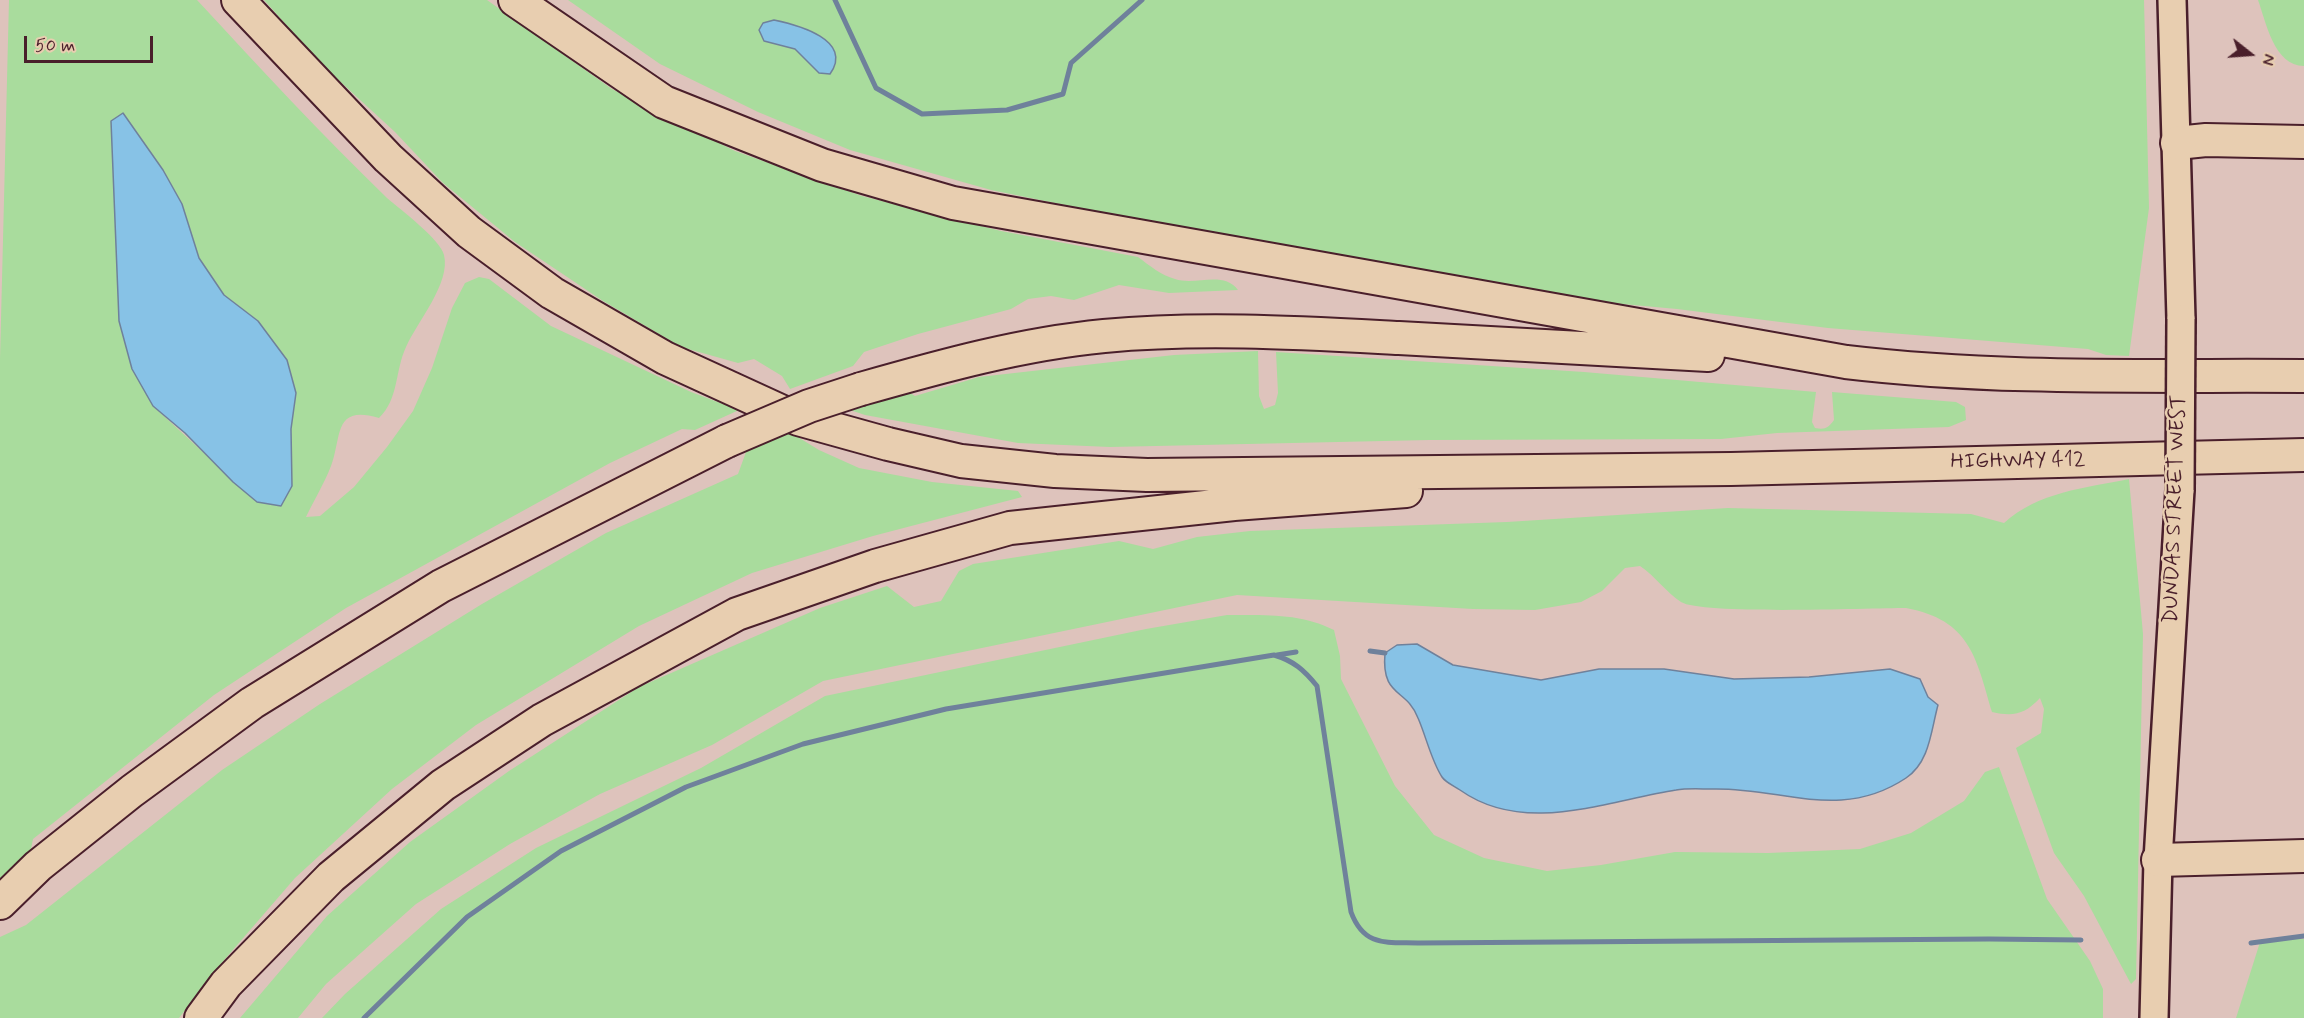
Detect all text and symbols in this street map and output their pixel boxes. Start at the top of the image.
scale bar [27,24,156,62]
north arrow [2220,24,2280,84]
text: 50 m [35,34,75,58]
text: N [2256,51,2279,68]
street label: DUNDAS STREET WEST [2159,394,2193,624]
street label: HIGHWAY 412 [1950,448,2086,476]

